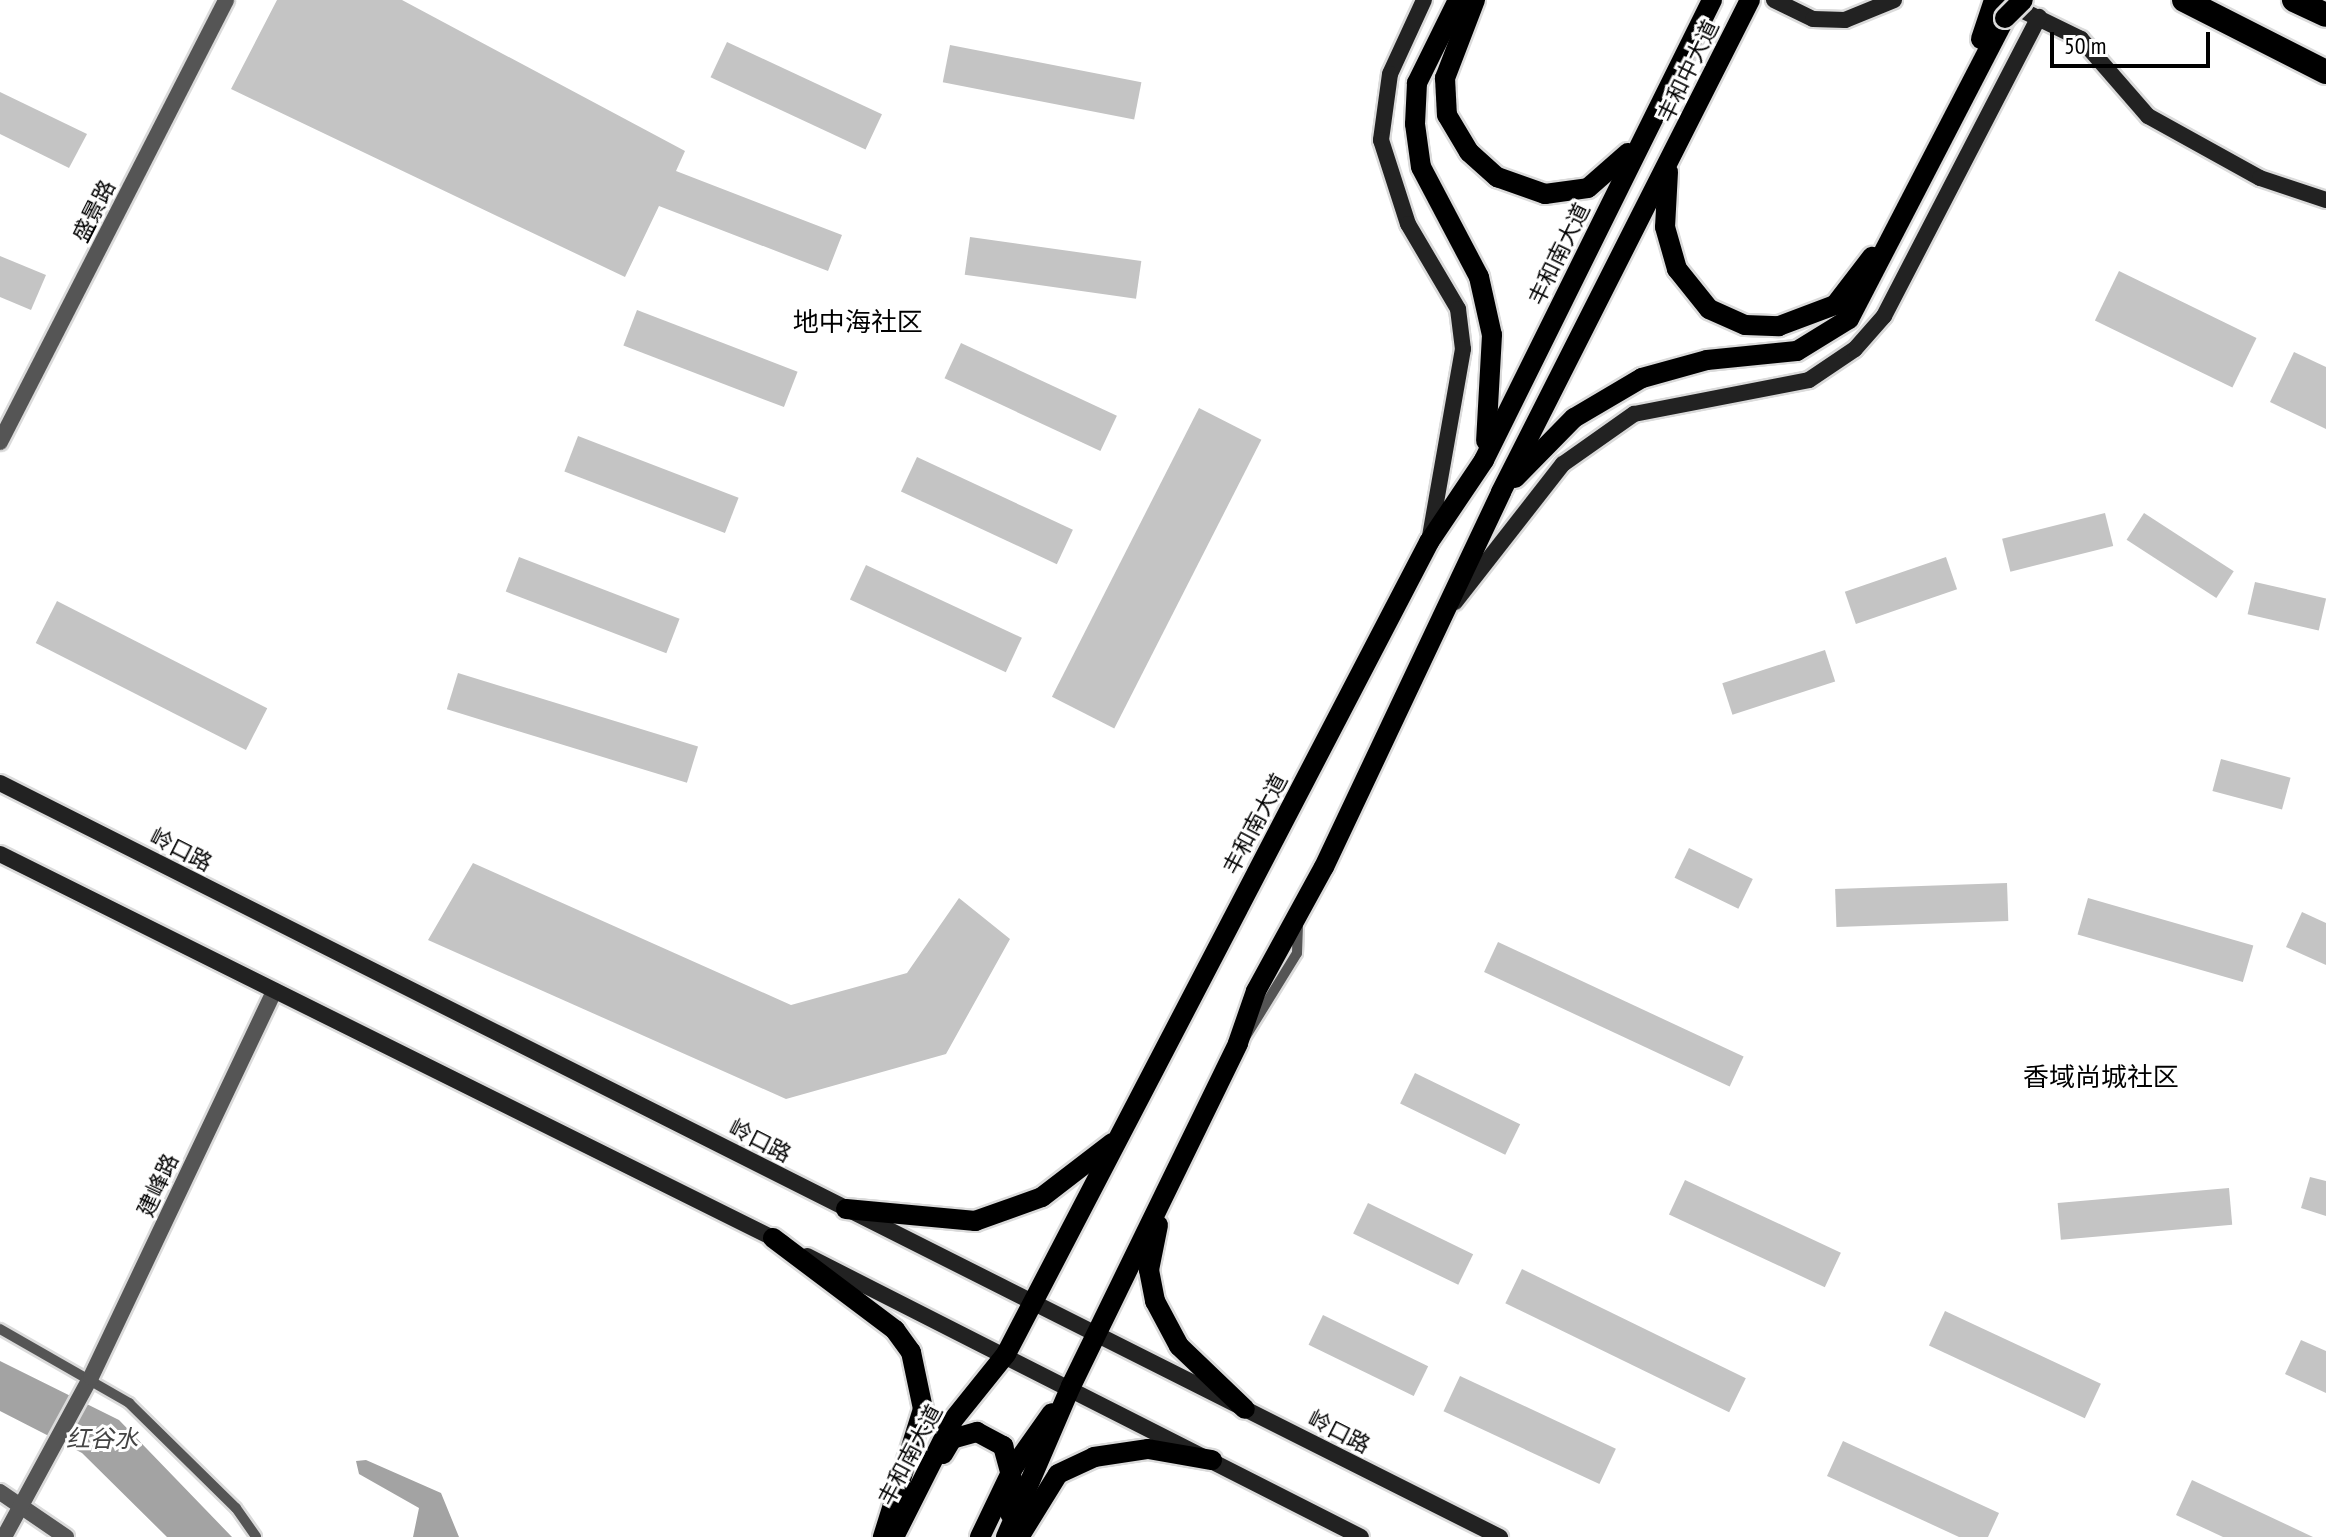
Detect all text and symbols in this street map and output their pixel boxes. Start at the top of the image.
street label: 丰和中大道 [1652,16,1724,126]
scale bar [2054,16,2214,66]
text: 50 m [2064,30,2106,61]
street label: 盛景路 [67,176,121,246]
street label: 丰和南大道 [1523,199,1595,309]
district label: 地中海社区 [793,306,923,338]
street label: 丰和南大道 [1218,769,1292,879]
street label: 岭口路 [146,823,216,877]
district label: 香域尚城社区 [2023,1061,2179,1093]
street label: 岭口路 [725,1114,795,1168]
street label: 建峰路 [132,1150,184,1220]
street label: 丰和南大道 [873,1400,947,1510]
street label: 岭口路 [1304,1405,1374,1459]
water label: 红谷水 [66,1425,138,1453]

